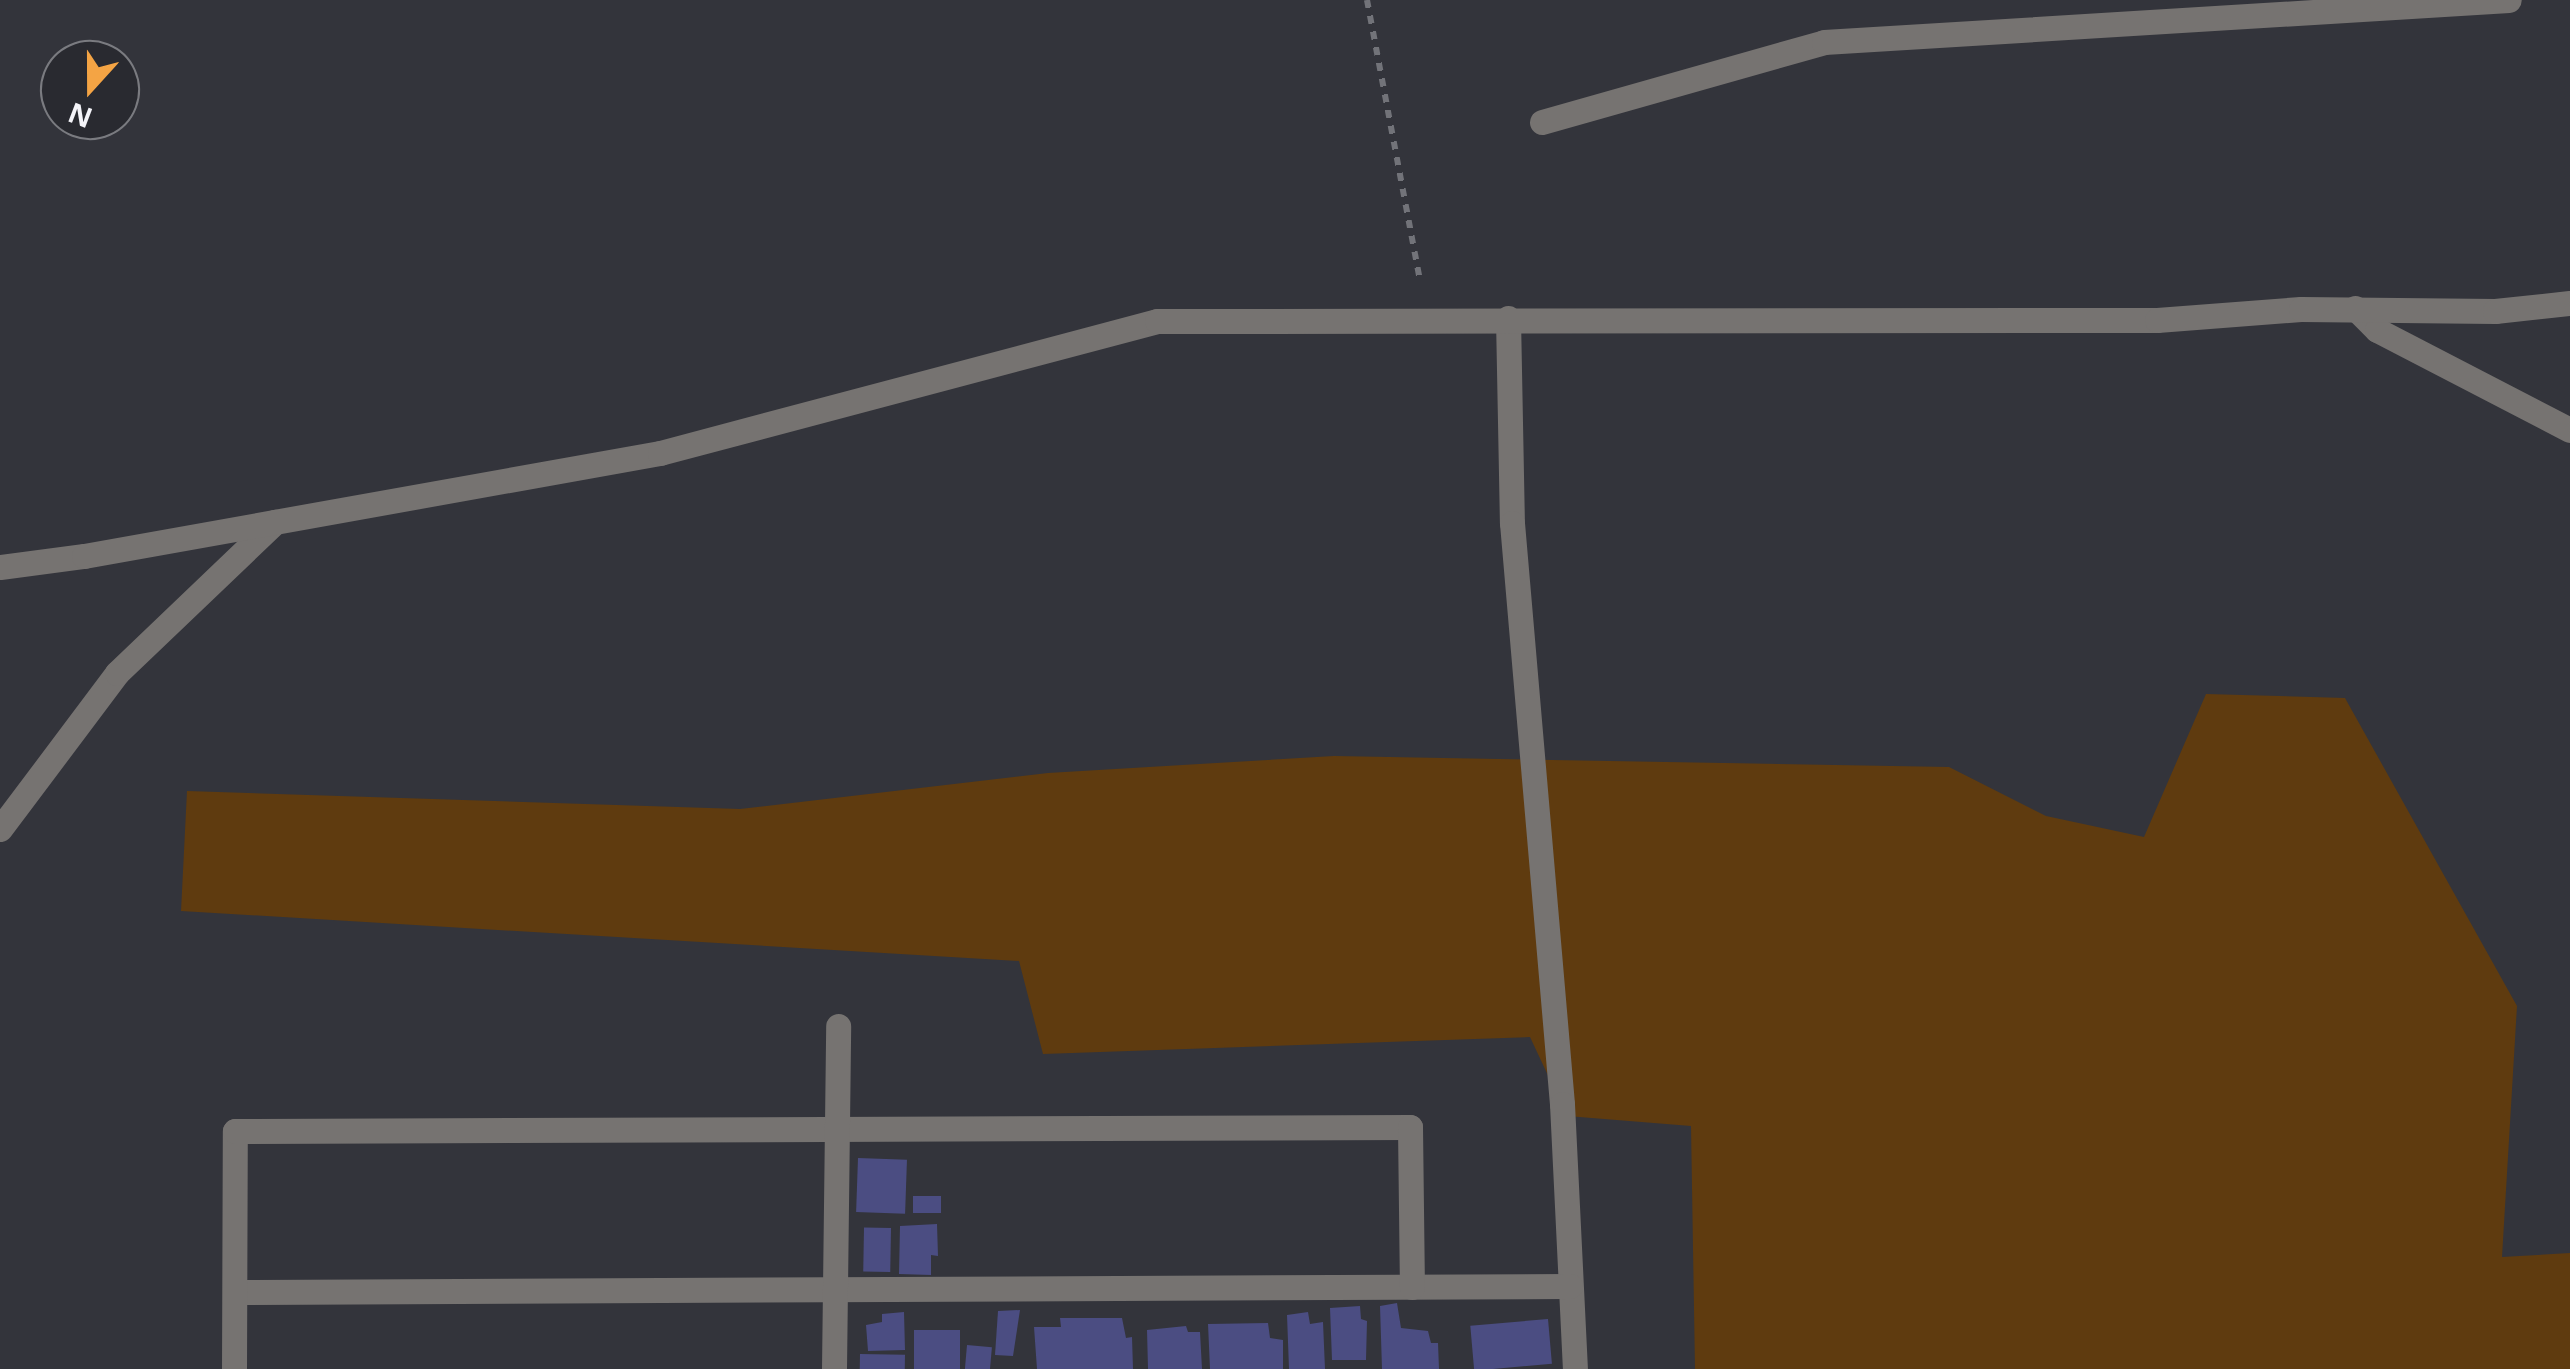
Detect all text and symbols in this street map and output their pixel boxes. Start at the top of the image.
north arrow [40,40,140,140]
text: N [63,94,97,138]

